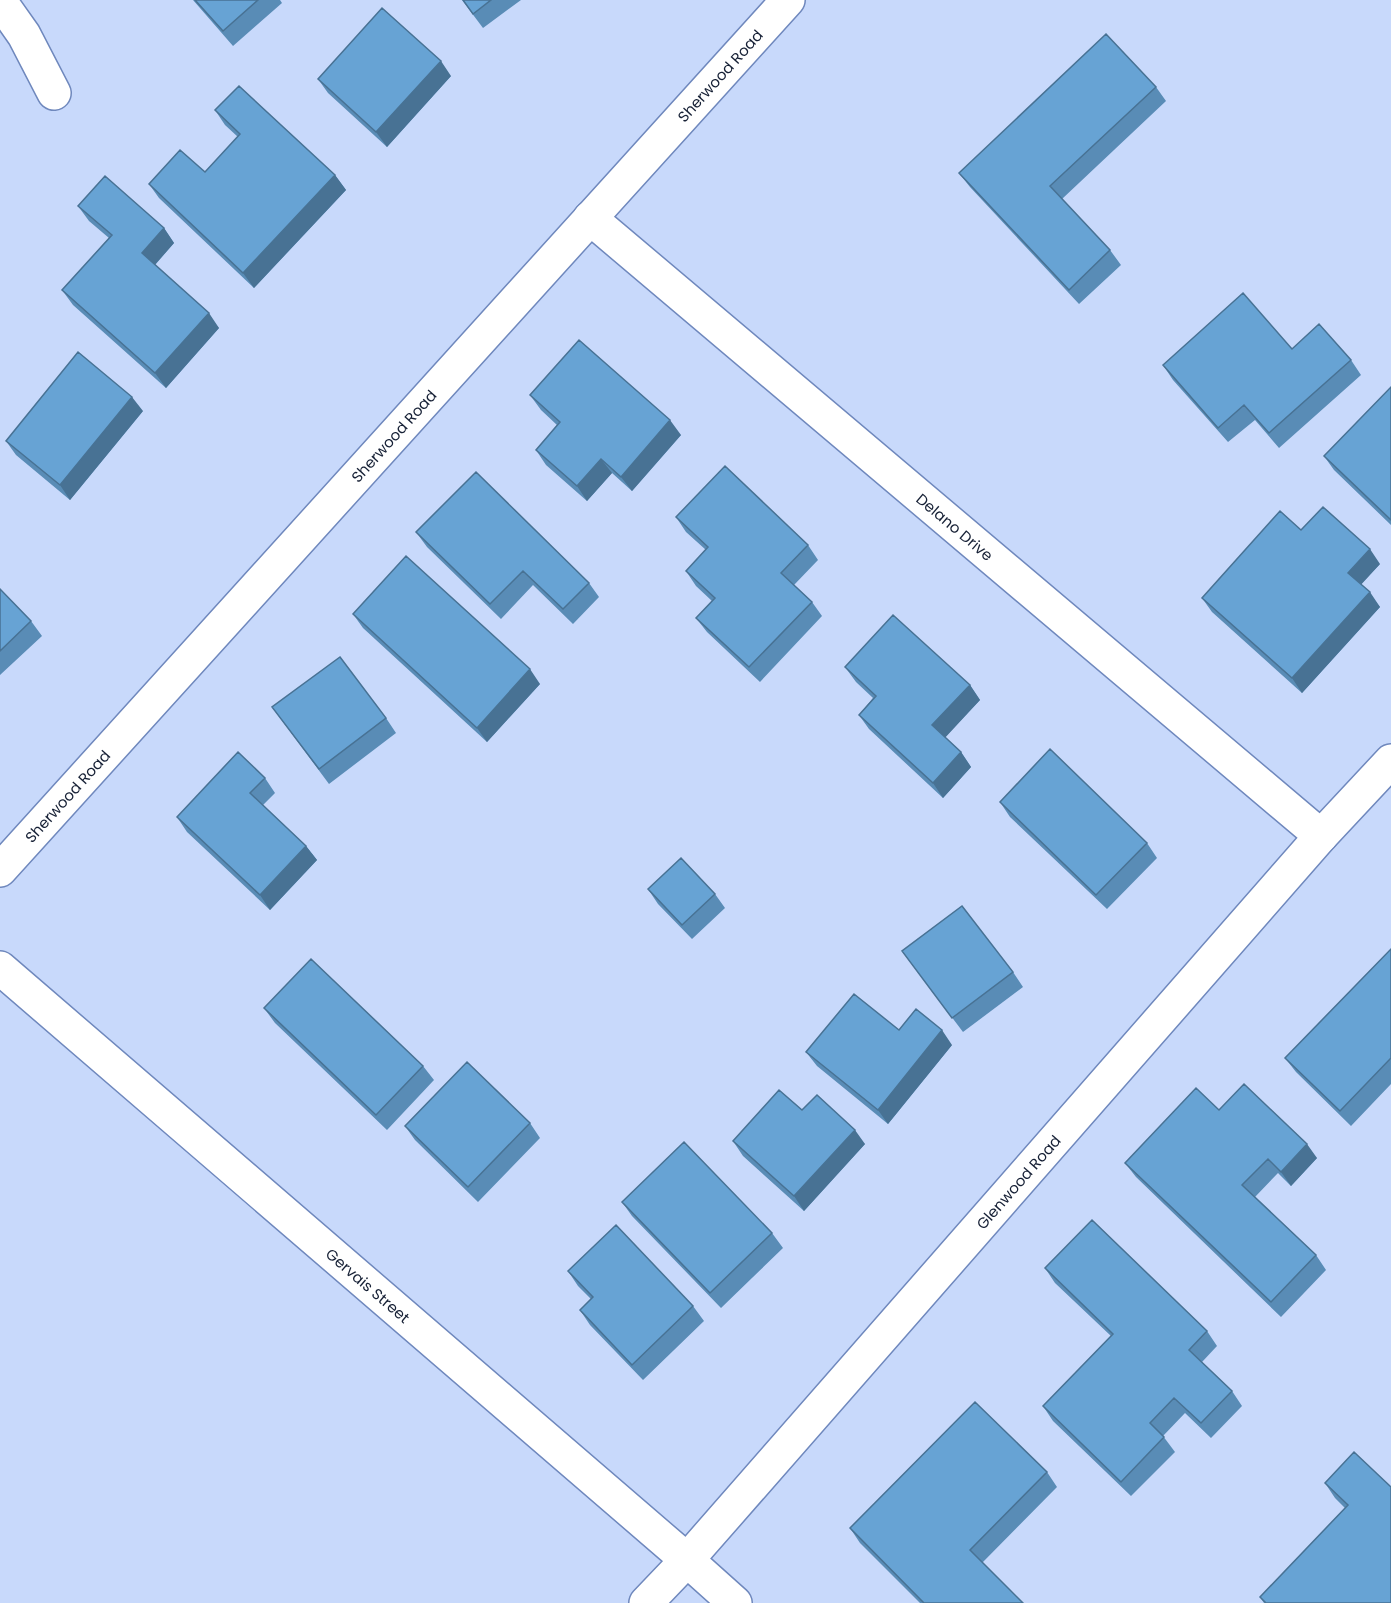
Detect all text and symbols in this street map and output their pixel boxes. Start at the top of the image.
street label: Sherwood Road [672,25,767,126]
street label: Sherwood Road [346,385,441,486]
street label: Delano Drive [912,488,998,565]
street label: Sherwood Road [20,745,115,847]
street label: Glenwood Road [971,1130,1065,1234]
street label: Gervais Street [322,1243,415,1327]

